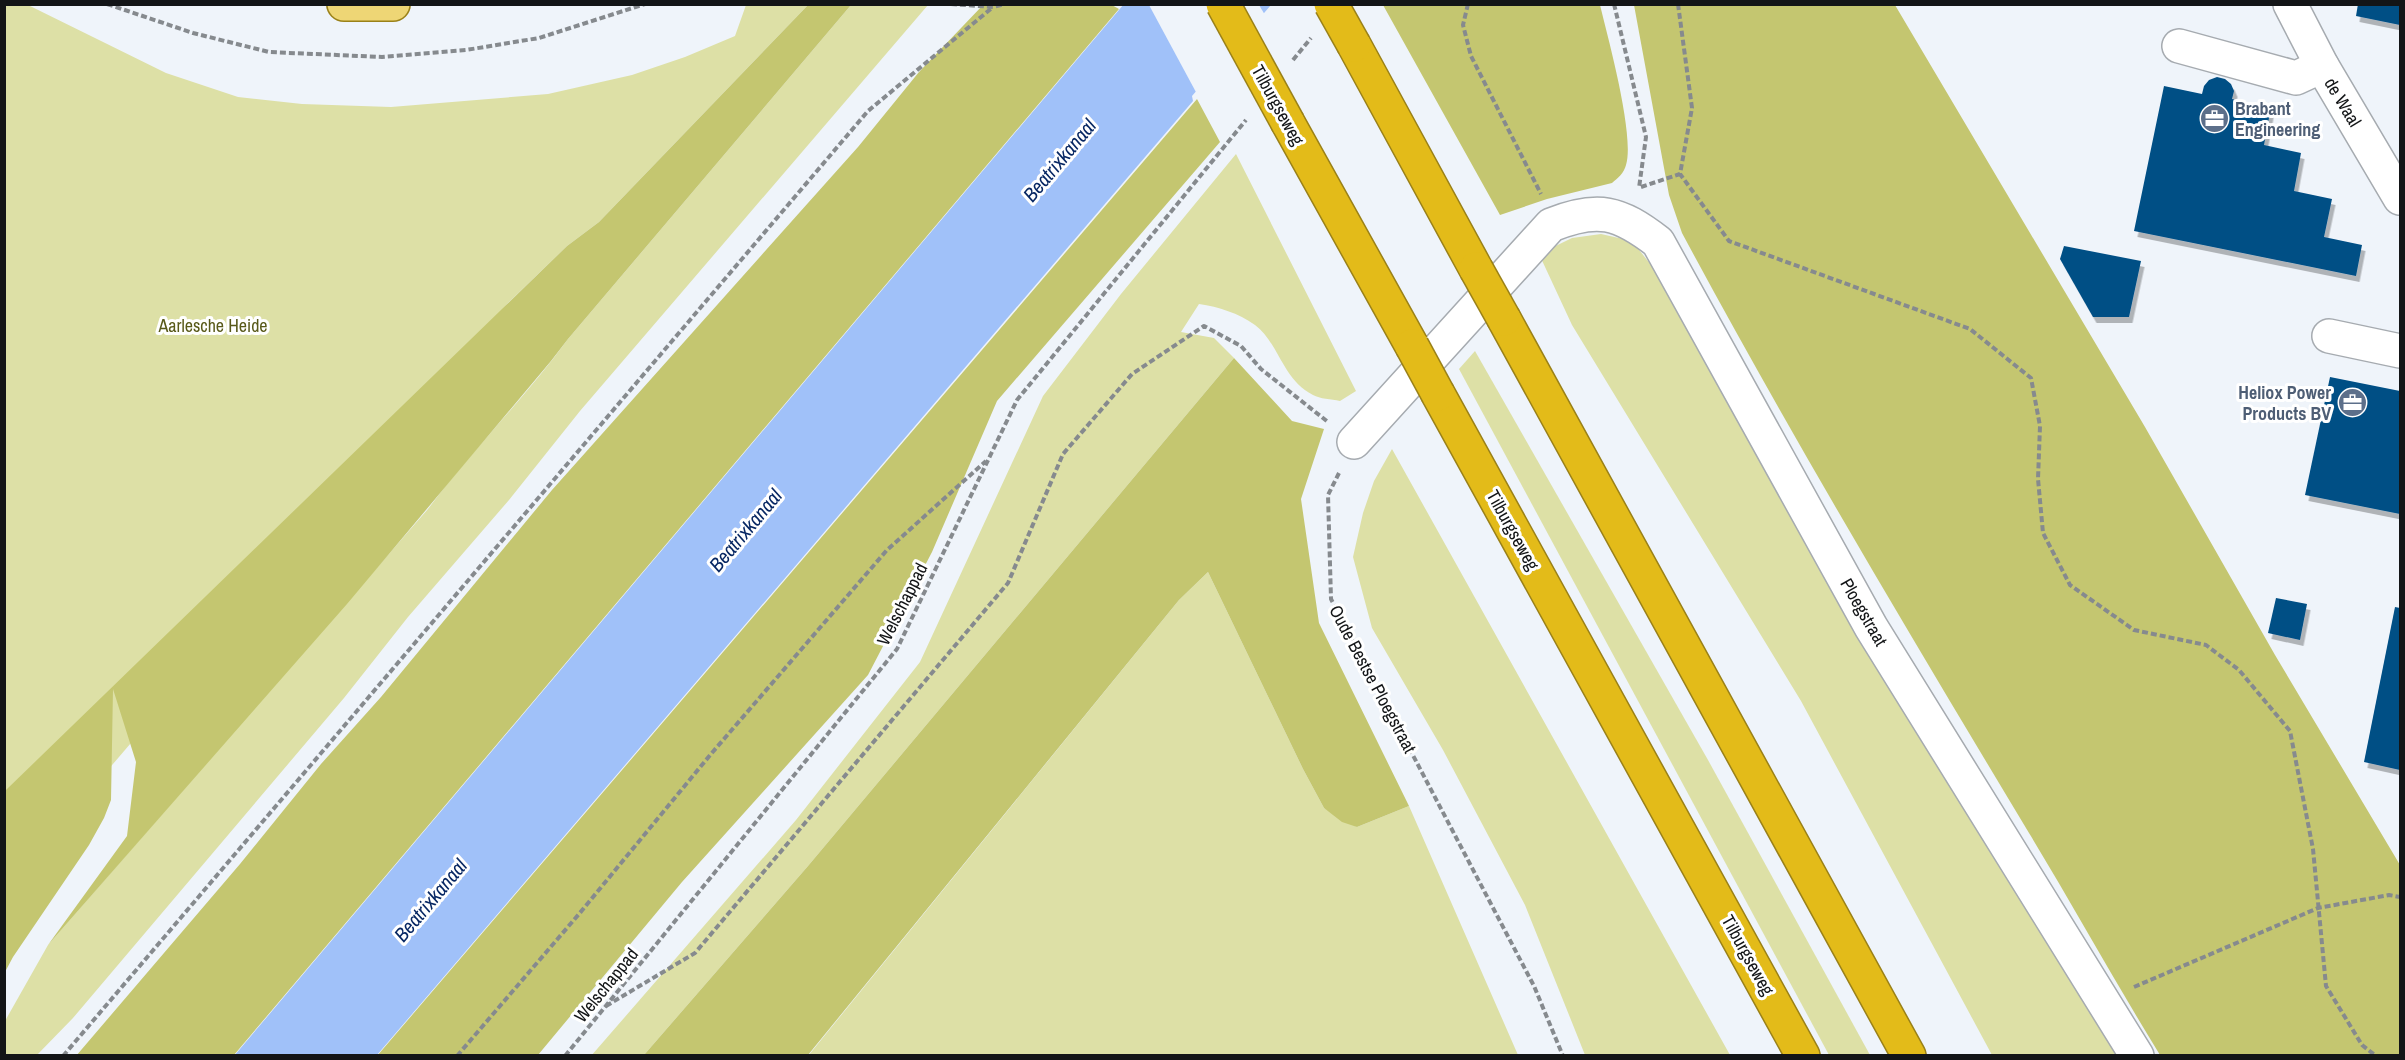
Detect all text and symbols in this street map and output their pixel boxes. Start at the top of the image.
street label: Tilburgseweg [1246,60,1311,150]
street label: de Waal [2318,73,2368,131]
place label: Brabant Engineering [2235,96,2320,142]
office icon: Brabant Engineering [2198,102,2230,134]
water label: Beatrixkanaal [1016,113,1102,207]
park label: Aarlesche Heide [157,313,268,338]
place label: Heliox Power Products BV [2238,380,2331,426]
office icon: Heliox Power Products BV [2336,386,2368,418]
water label: Beatrixkanaal [702,483,788,577]
street label: Tilburgseweg [1481,485,1546,575]
street label: Welschappad [871,559,933,649]
street label: Ploegstraat [1835,573,1893,651]
street label: Oude Bestse Ploegstraat [1323,601,1423,757]
water label: Beatrixkanaal [387,853,473,947]
street label: Tilburgseweg [1716,910,1781,1000]
street label: Welschappad [568,942,644,1028]

